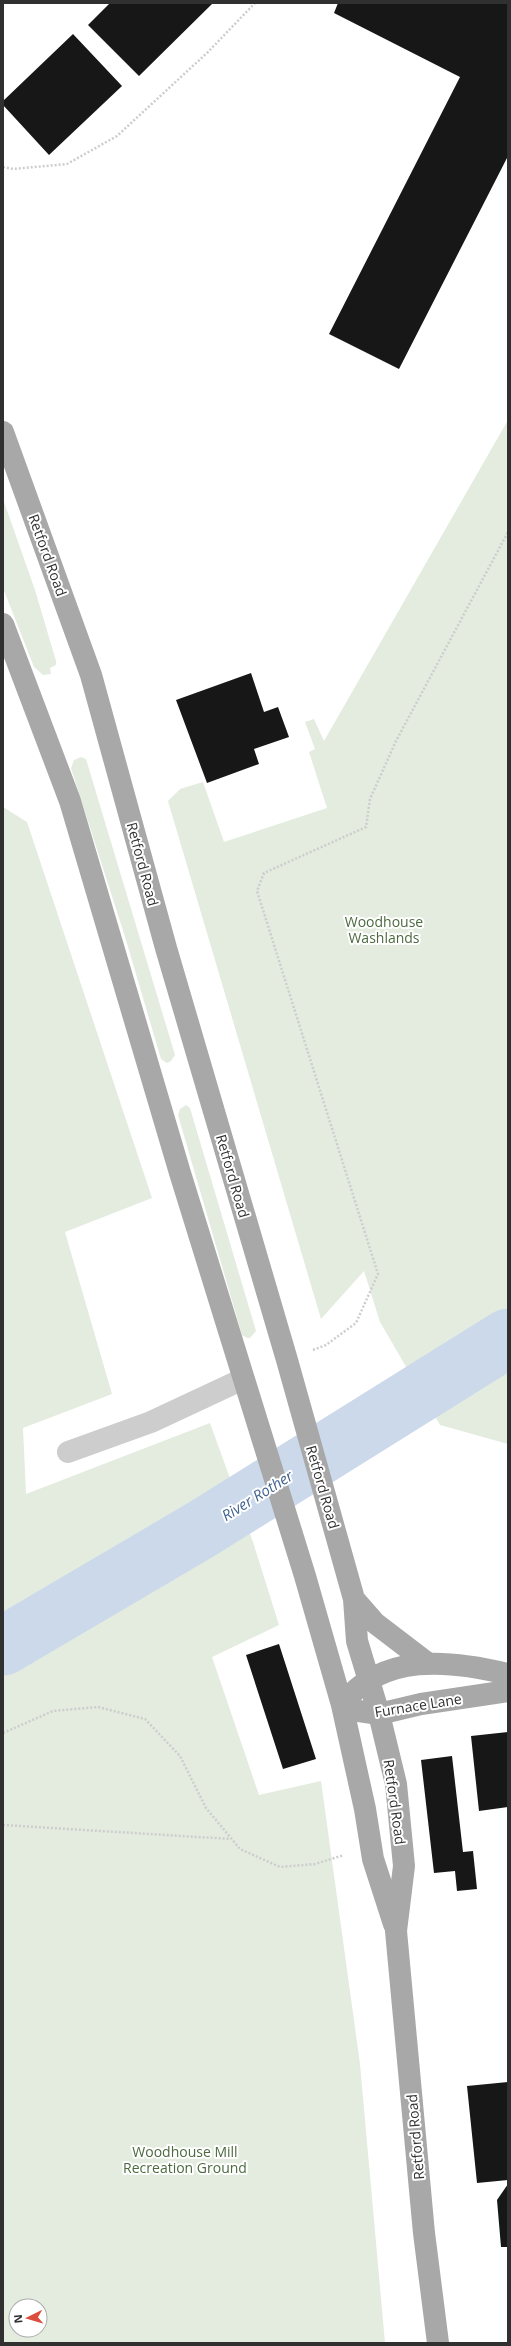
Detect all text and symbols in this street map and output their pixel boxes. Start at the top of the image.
street label: Retford Road [24,511,72,599]
street label: Retford Road [123,820,163,908]
park label: Woodhouse Washlands [345,912,423,947]
street label: Retford Road [212,1132,254,1220]
street label: Retford Road [302,1443,344,1531]
water label: River Rother [218,1465,297,1525]
street label: Furnace Lane [373,1689,463,1721]
street label: Retford Road [380,1758,410,1846]
street label: Retford Road [402,2093,428,2181]
park label: Woodhouse Mill Recreation Ground [123,2142,247,2177]
north arrow [8,2298,48,2338]
text: N [10,2314,25,2324]

